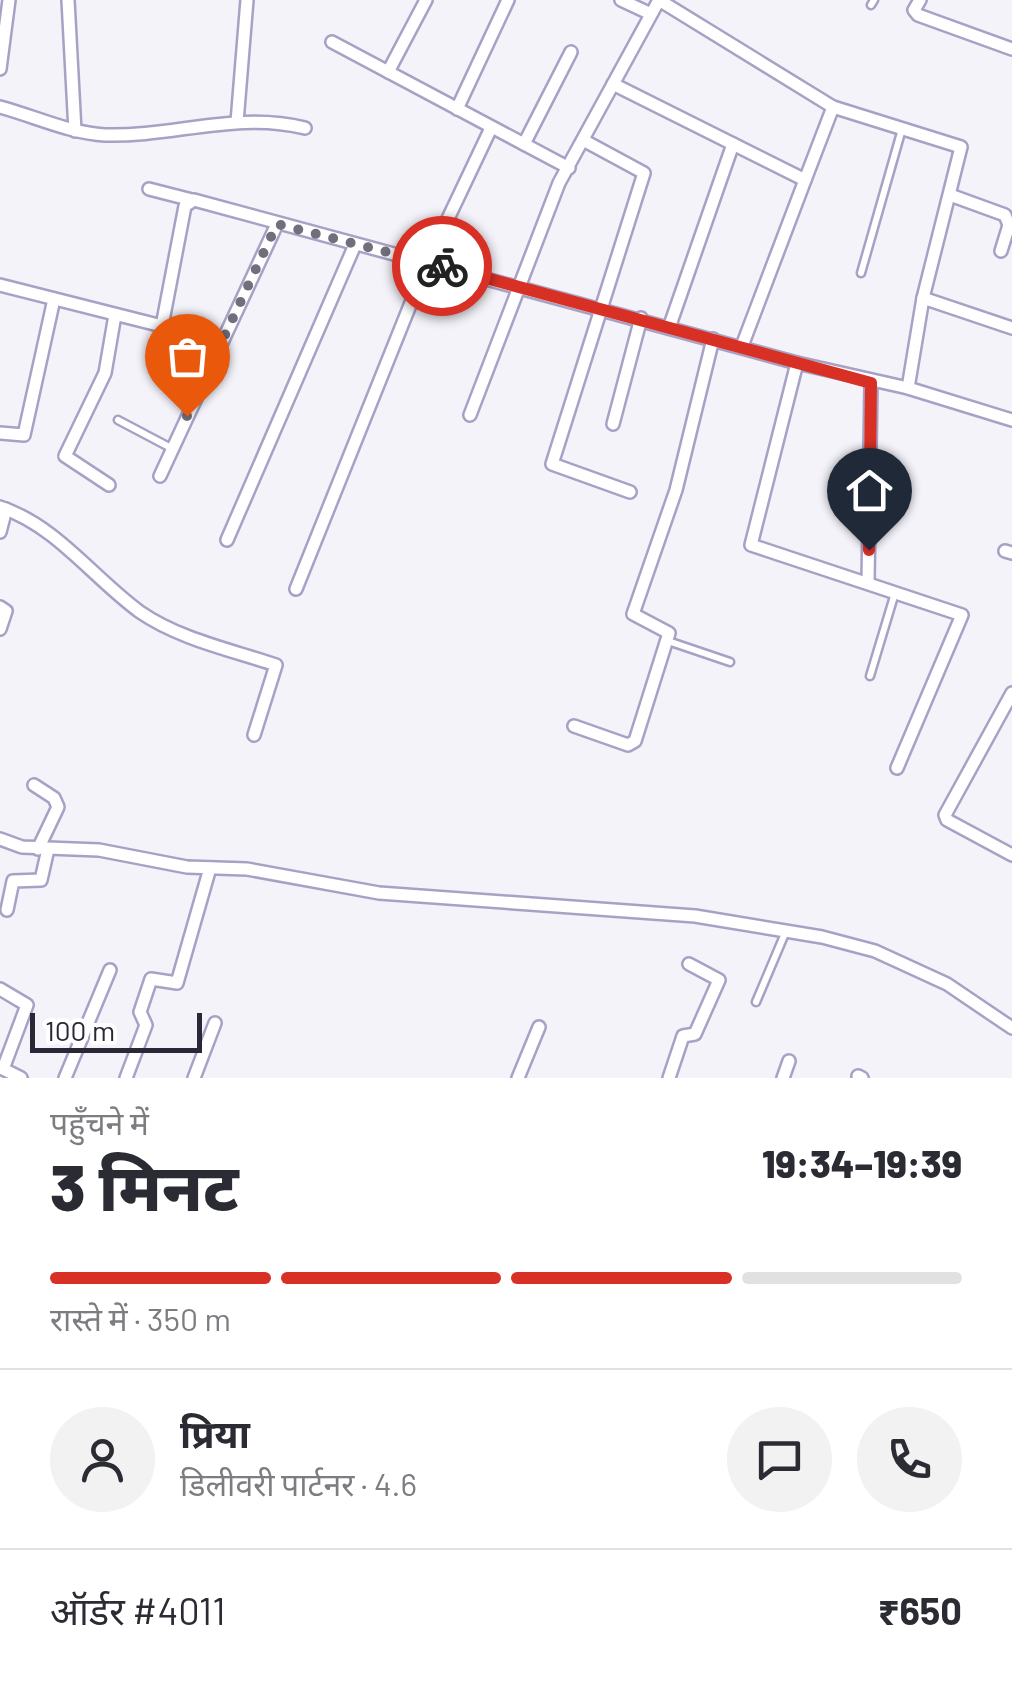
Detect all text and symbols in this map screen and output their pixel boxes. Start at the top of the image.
courier [392,216,492,316]
icon: bike [415,239,470,294]
pin [145,314,230,417]
icon: bag [160,329,215,384]
pin [827,448,912,551]
icon: home [842,463,897,518]
scale bar [30,1008,202,1052]
text: 100 m [45,1013,115,1047]
text: पहुँचने में [50,1103,149,1141]
text: 19:34–19:39 [762,1140,962,1186]
text: 3 मिनट [50,1146,239,1224]
text: रास्ते में · 350 m [50,1299,231,1337]
button: person [50,1407,155,1512]
button: chat [727,1407,832,1512]
button: phone [857,1407,962,1512]
text: प्रिया [180,1410,250,1456]
text: डिलीवरी पार्टनर · 4.6 [180,1464,417,1502]
text: ऑर्डर #4011 [50,1587,225,1633]
text: ₹650 [878,1587,962,1633]

